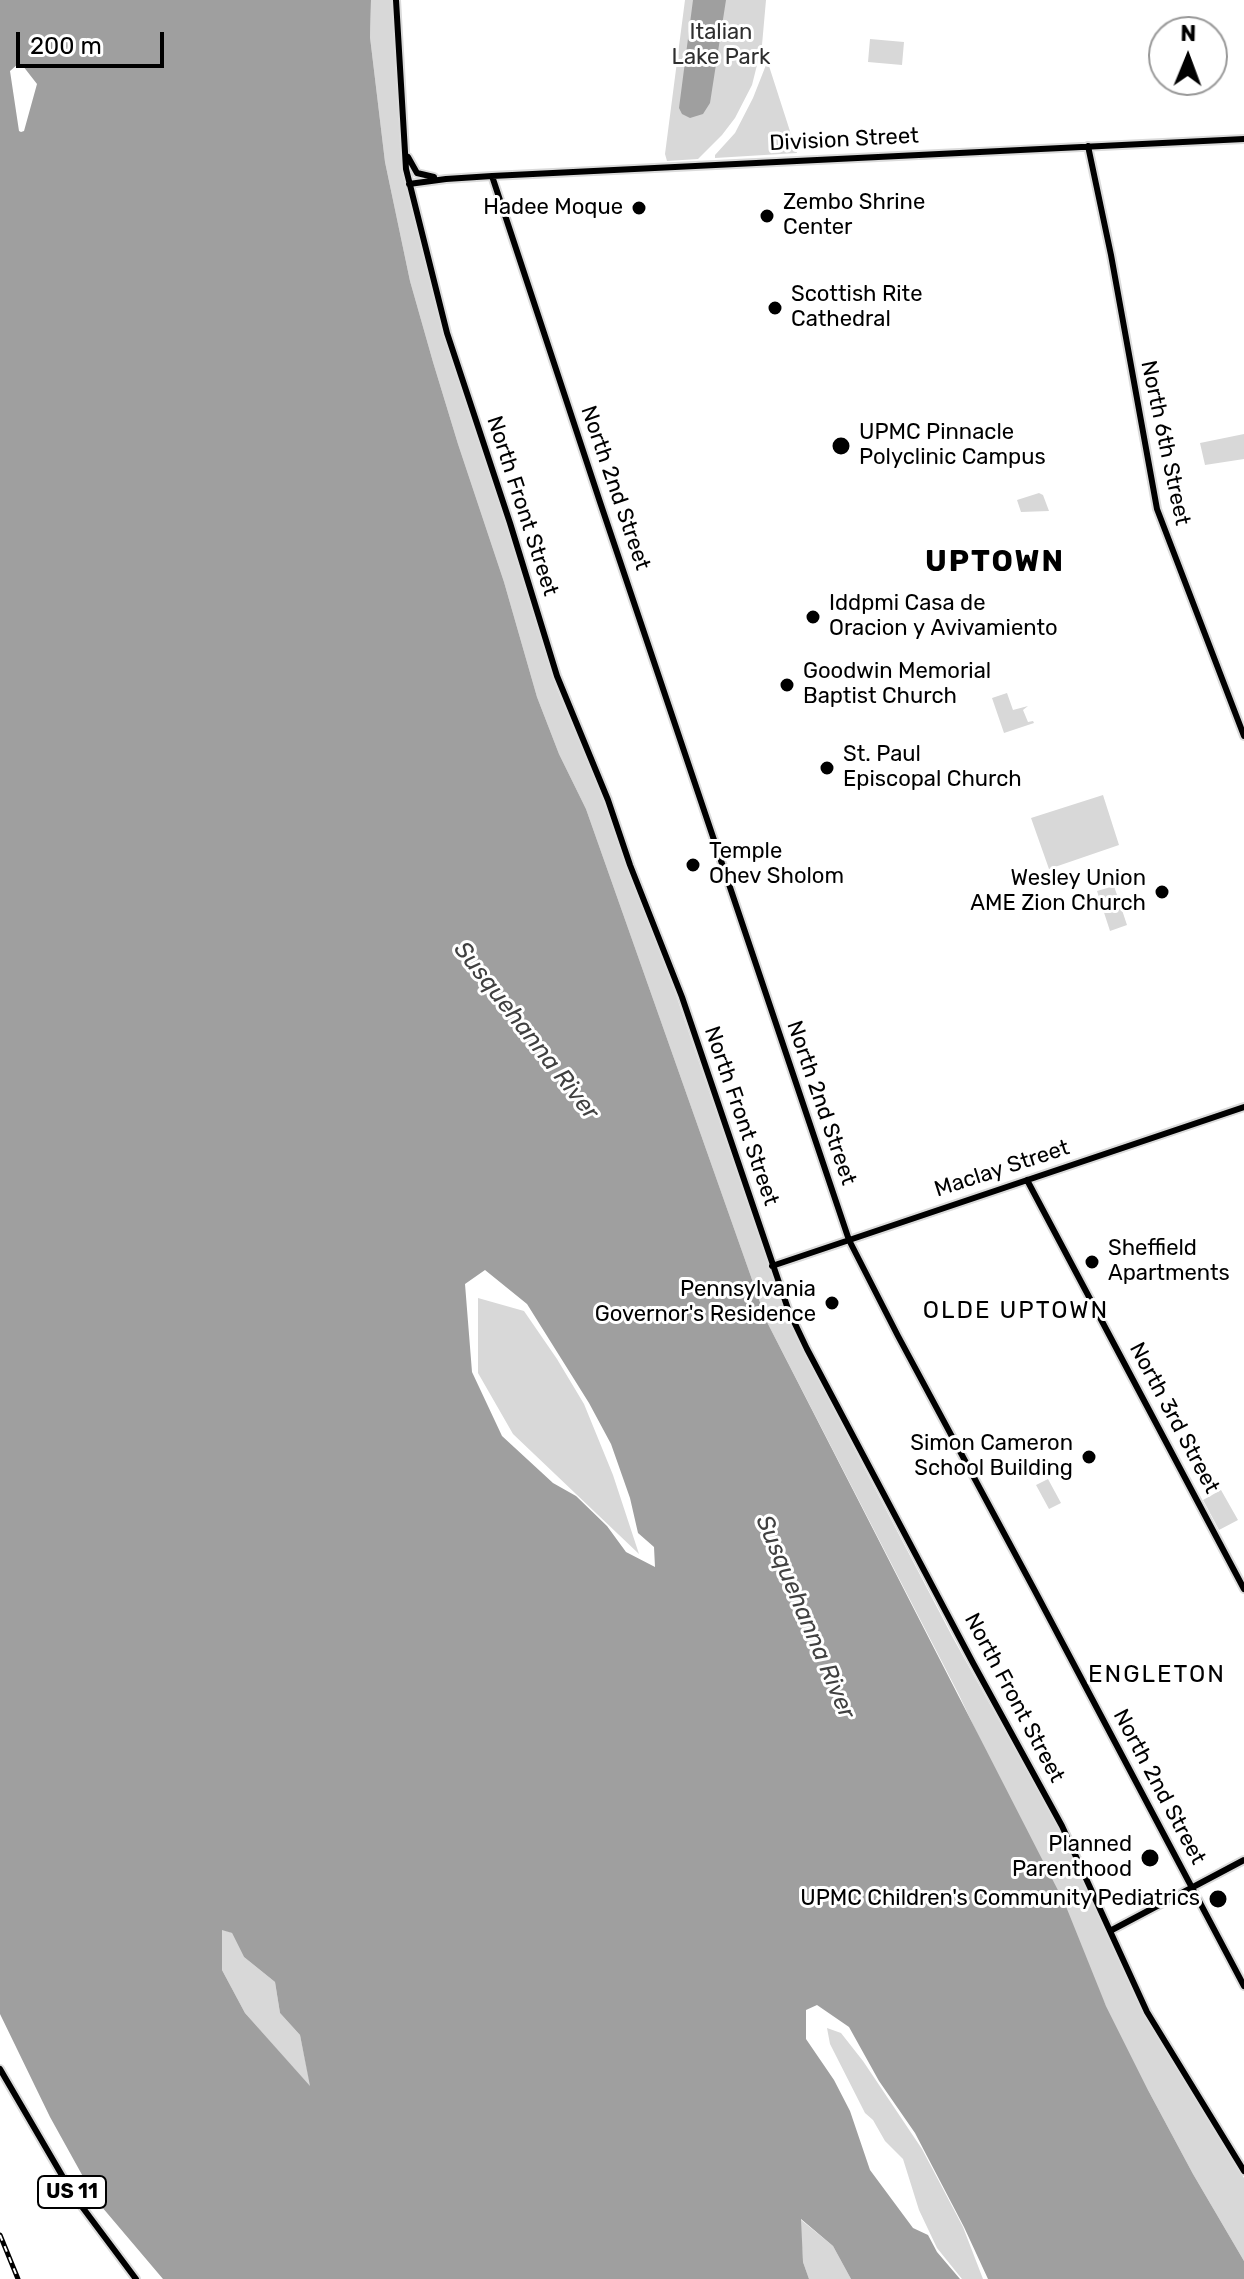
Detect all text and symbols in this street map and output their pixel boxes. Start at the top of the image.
scale bar [20,16,168,66]
north arrow [1148,16,1228,96]
park label: Italian Lake Park [672,20,770,72]
text: N [1180,20,1197,47]
text: 200 m [30,32,102,60]
street label: Division Street [769,123,919,157]
place label: Zembo Shrine Center [783,190,925,242]
place label: Hadee Moque [483,195,623,221]
marker: Hadee Moque [630,199,648,217]
marker: Zembo Shrine Center [758,207,776,225]
place label: Scottish Rite Cathedral [791,282,923,334]
marker: Scottish Rite Cathedral [766,299,784,317]
street label: North 6th Street [1135,358,1195,528]
street label: North 2nd Street [575,402,655,574]
street label: North Front Street [480,413,564,599]
place label: UPMC Pinnacle Polyclinic Campus [859,420,1046,472]
marker: UPMC Pinnacle Polyclinic Campus [830,435,852,457]
district label: UPTOWN [925,544,1065,580]
place label: Iddpmi Casa de Oracion y Avivamiento [829,591,1058,642]
marker: Iddpmi Casa de Oracion y Avivamiento [804,608,822,626]
place label: Goodwin Memorial Baptist Church [803,659,991,710]
marker: Goodwin Memorial Baptist Church [778,676,796,694]
place label: St. Paul Episcopal Church [843,742,1022,794]
marker: St. Paul Episcopal Church [818,759,836,777]
place label: Temple Ohev Sholom [709,839,844,890]
marker: Temple Ohev Sholom [684,856,702,874]
place label: Wesley Union AME Zion Church [970,866,1146,918]
marker: Wesley Union AME Zion Church [1153,883,1171,901]
water label: Susquehanna River [447,936,605,1126]
street label: North 2nd Street [781,1017,861,1189]
street label: North Front Street [698,1023,784,1209]
street label: Maclay Street [931,1135,1073,1203]
place label: Sheffield Apartments [1108,1236,1230,1288]
marker: Sheffield Apartments [1083,1253,1101,1271]
place label: Pennsylvania Governor's Residence [595,1277,816,1328]
marker: Pennsylvania Governor's Residence [823,1294,841,1312]
district label: OLDE UPTOWN [923,1297,1109,1325]
street label: North 3rd Street [1123,1338,1225,1498]
place label: Simon Cameron School Building [910,1431,1073,1482]
marker: Simon Cameron School Building [1080,1448,1098,1466]
water label: Susquehanna River [749,1511,861,1723]
street label: North Front Street [958,1609,1070,1787]
district label: ENGLETON [1088,1661,1226,1689]
street label: North 2nd Street [1107,1705,1211,1869]
place label: Planned Parenthood [1012,1832,1132,1884]
marker: Planned Parenthood [1139,1847,1161,1869]
place label: UPMC Children's Community Pediatrics [800,1886,1200,1912]
marker: UPMC Children's Community Pediatrics [1207,1888,1229,1910]
road number: US 11 [38,2176,106,2208]

